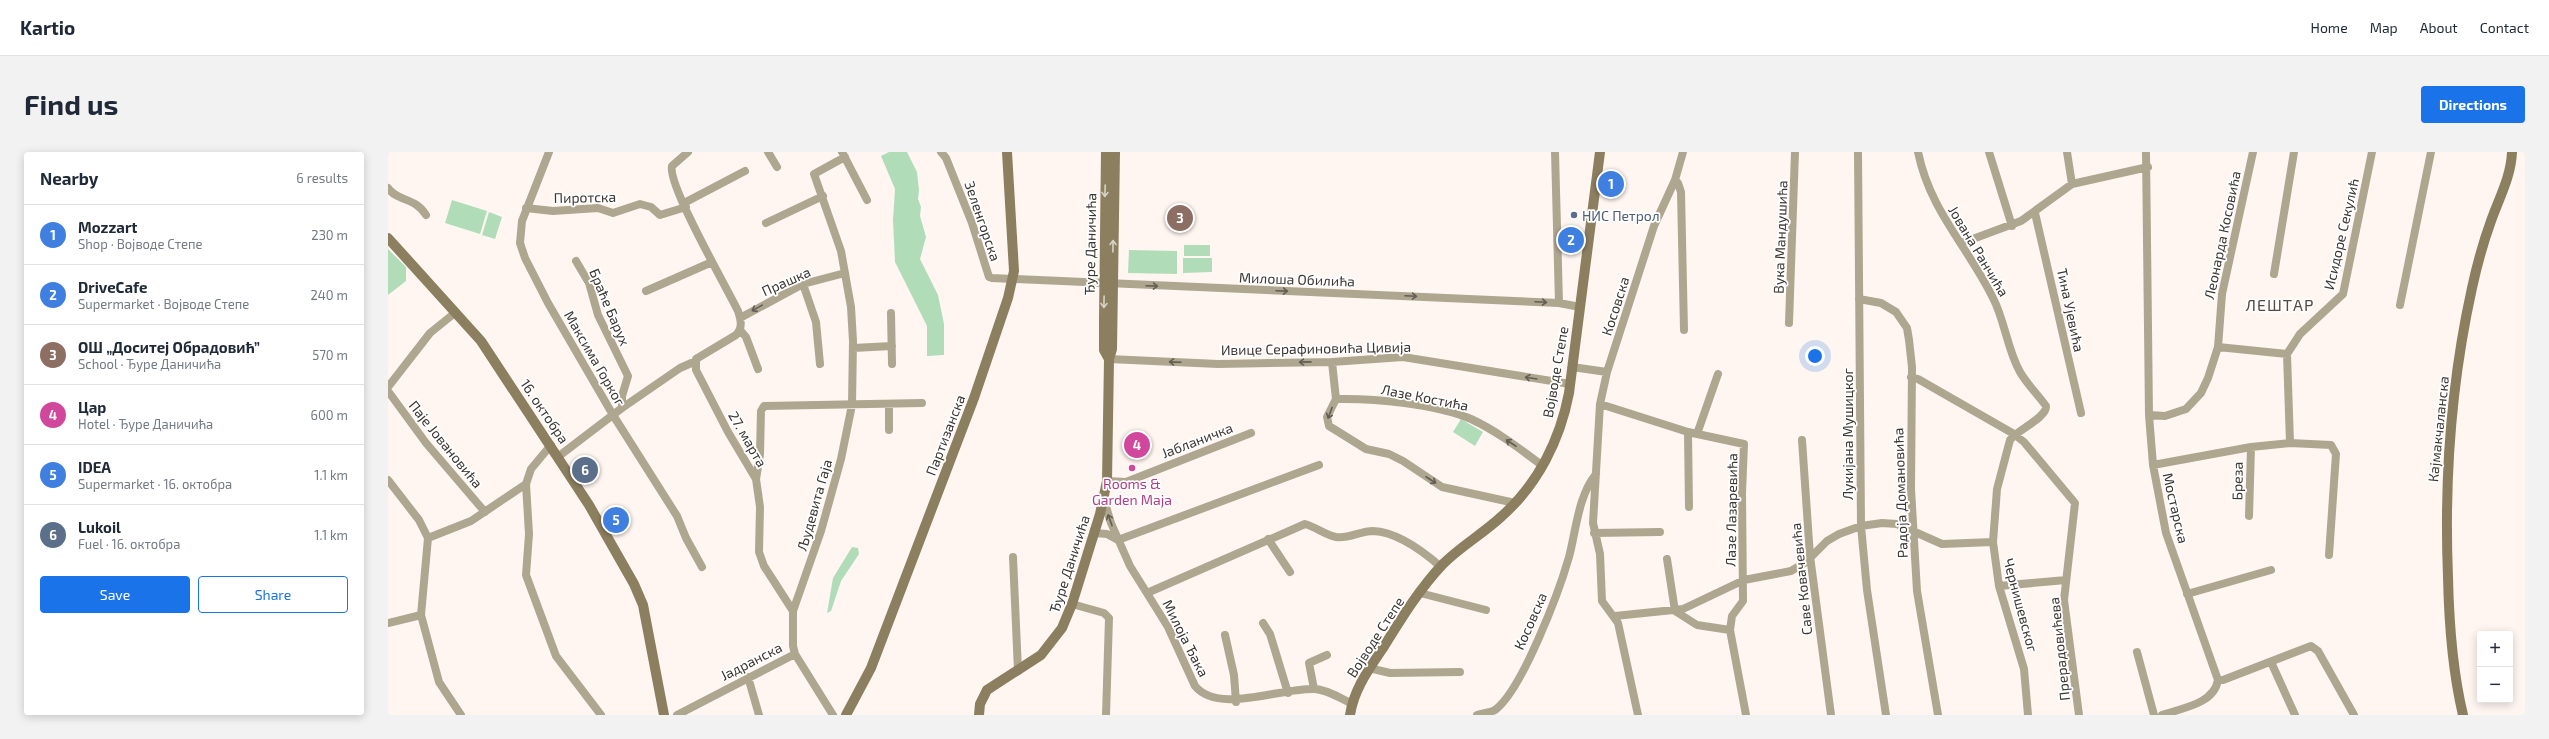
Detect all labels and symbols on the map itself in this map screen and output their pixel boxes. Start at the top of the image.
pin: 1 [1598,169,1624,199]
street label: Леонарда Косовића [2200,169,2244,301]
street label: Исидоре Секулић [2320,177,2362,291]
street label: Зеленгорска [961,179,1005,263]
street label: Вука Мандушића [1770,180,1790,294]
one-way arrow [1101,184,1108,197]
street label: Пиротска [554,188,616,206]
street label: Ђуре Даничића [1081,193,1099,295]
street label: Јована Ранчића [1945,202,2013,300]
pin: 3 [1167,203,1193,233]
place label: НИС Петрол [1582,207,1660,224]
marker: НИС Петрол [1569,210,1579,220]
pin: 2 [1558,225,1584,255]
one-way arrow [1109,240,1117,253]
street label: Прашка [759,263,813,299]
street label: Браће Барух [586,266,634,349]
street label: Тина Ујевића [2054,267,2088,353]
street label: Милоша Обилића [1239,268,1355,290]
street label: Косовска [1598,274,1632,338]
one-way arrow [1145,282,1158,290]
one-way arrow [1275,287,1288,295]
one-way arrow [1404,293,1417,300]
one-way arrow [1100,295,1108,308]
district label: ЛЕШТАР [2246,295,2314,314]
one-way arrow [1534,299,1547,306]
one-way arrow [751,305,763,313]
street label: Максима Горког [561,307,629,409]
street label: Војводе Степе [1539,325,1571,419]
street label: Ивице Серафиновића Цивија [1221,338,1411,358]
your location [1805,346,1825,366]
one-way arrow [1169,358,1182,366]
one-way arrow [1299,358,1312,366]
street label: Лукијана Мушицког [1839,367,1856,500]
one-way arrow [1525,374,1538,382]
street label: Кајмакчаланска [2424,375,2452,483]
street label: 16. октобра [517,376,573,446]
street label: Лазе Костића [1380,380,1470,414]
street label: Партизанска [922,392,968,478]
street label: Паје Јовановића [406,397,486,491]
one-way arrow [1325,407,1333,419]
street label: 27. марта [725,408,771,470]
street label: Јабланичка [1159,419,1235,461]
street label: Радоја Домановића [1889,428,1911,558]
pin: 4 [1124,430,1150,460]
one-way arrow [1505,439,1517,447]
street label: Лазе Лазаревића [1722,453,1740,567]
pin: 6 [572,455,598,485]
street label: Људевита Гаја [793,457,835,553]
street label: Бреза [2228,461,2246,501]
marker: Rooms & Garden Maja [1127,463,1137,473]
street label: Мостарска [2160,471,2192,545]
place label: Rooms & Garden Maja [1092,475,1172,508]
one-way arrow [1425,476,1436,484]
pin: 5 [603,505,629,535]
street label: Ђуре Даничића [1045,513,1093,615]
one-way arrow [1105,514,1113,526]
street label: Саве Ковачевића [1787,522,1815,636]
street label: Чернишевског [2000,556,2042,654]
street label: Косовска [1510,590,1550,652]
street label: Војводе Степе [1343,594,1407,680]
street label: Прерадовићева [2045,596,2073,702]
street label: Милоја Ђака [1159,597,1213,679]
street label: Јадранска [717,638,785,684]

